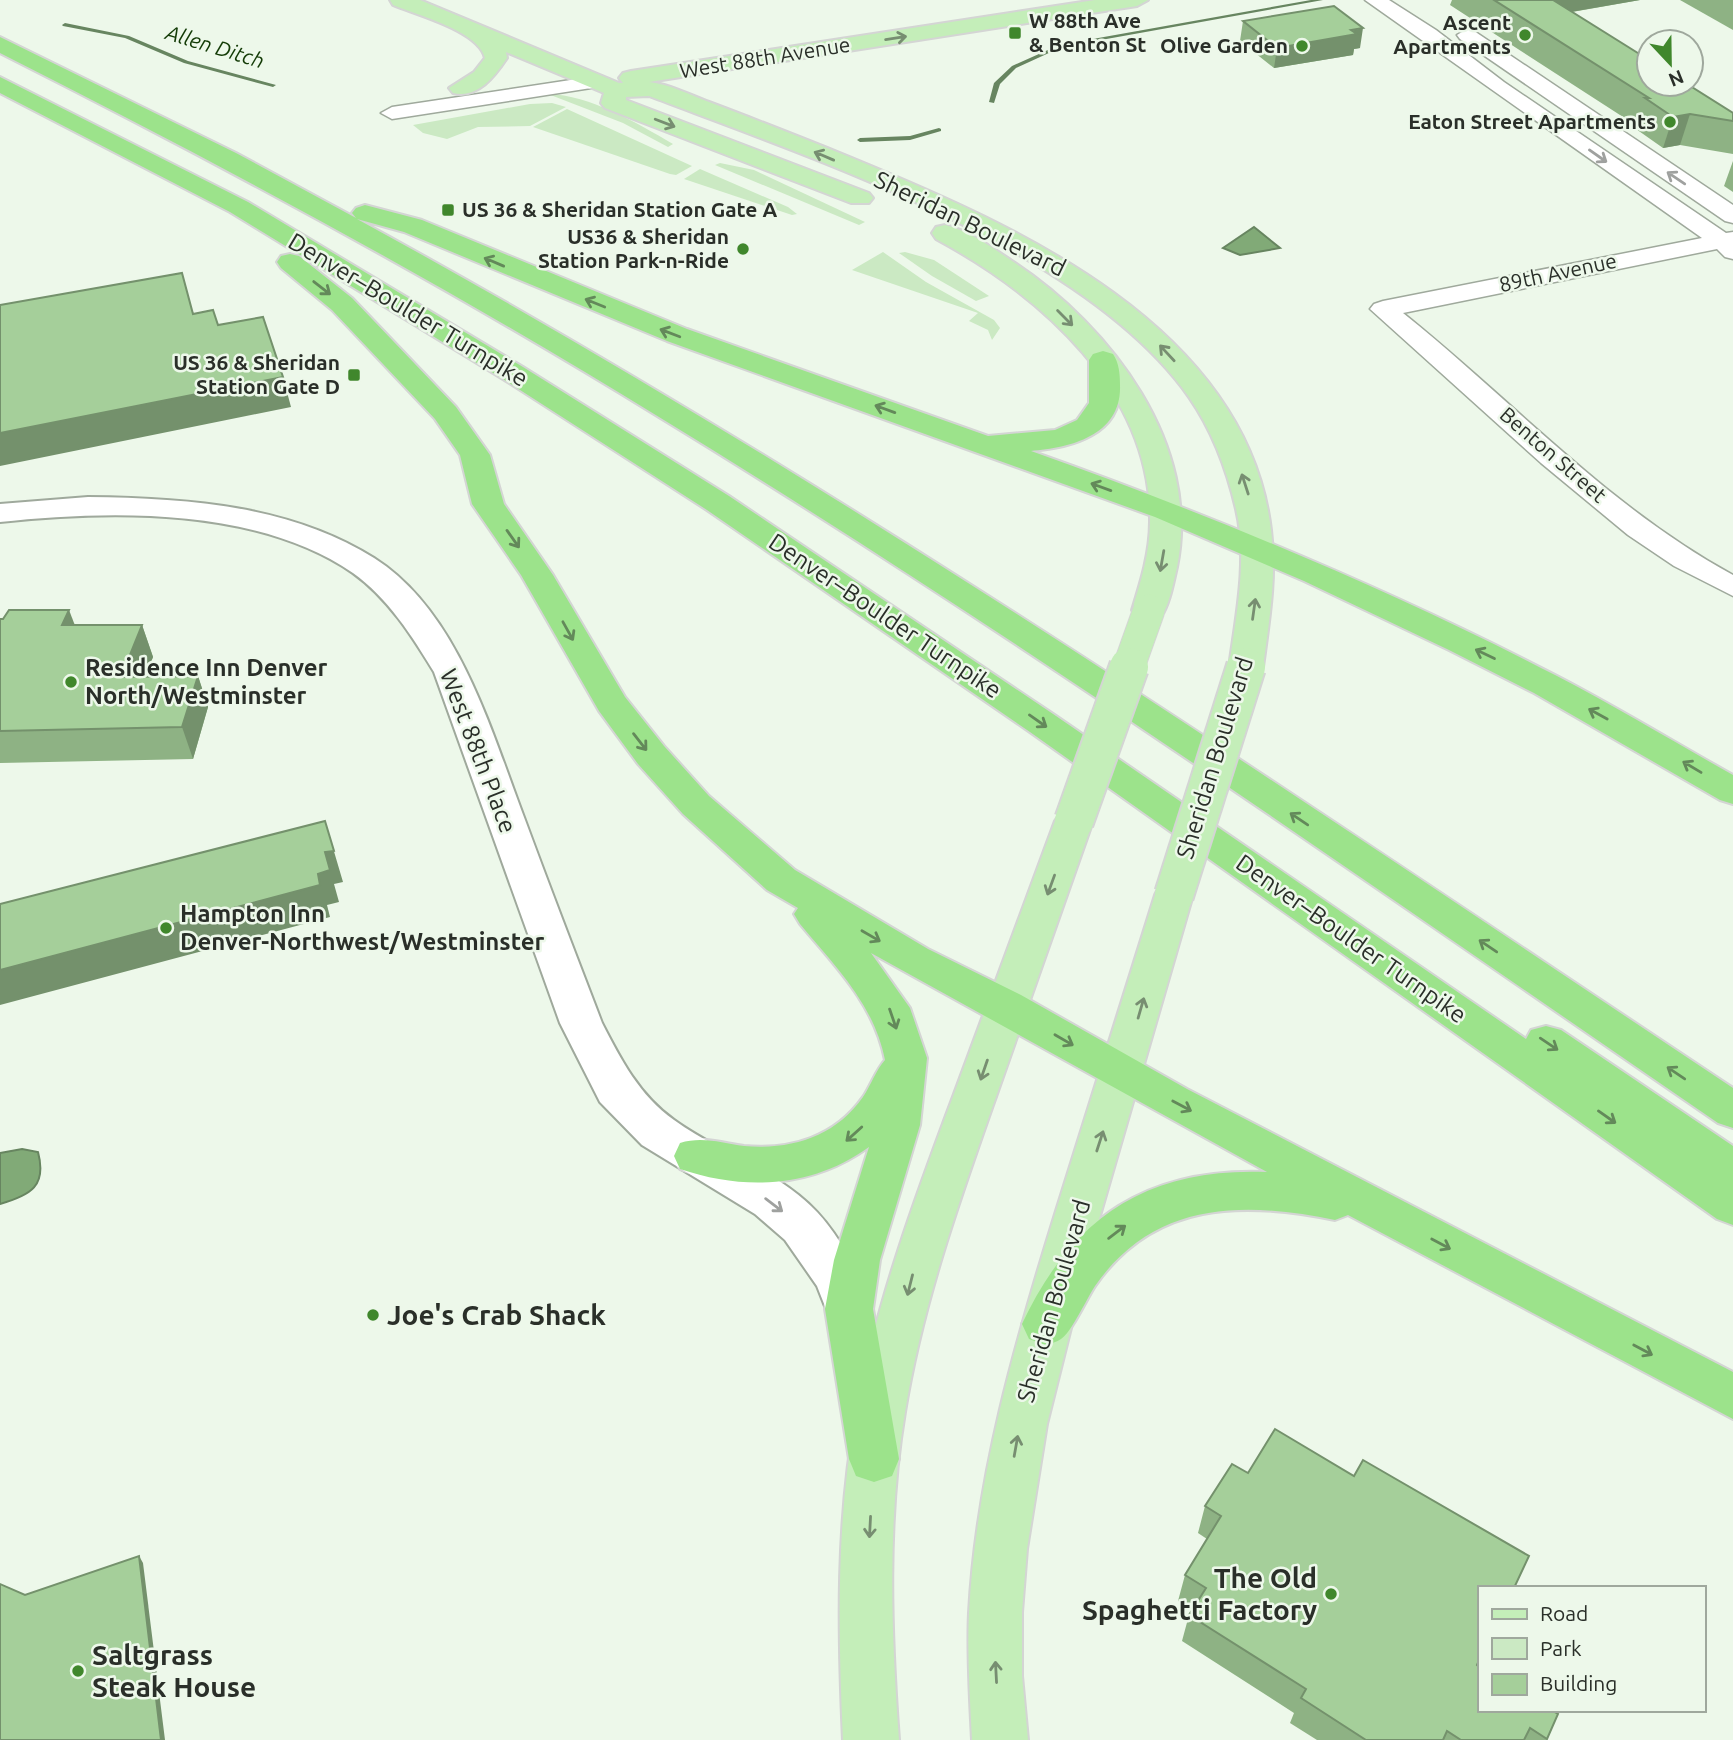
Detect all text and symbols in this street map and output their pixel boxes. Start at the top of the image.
place label: W 88th Ave & Benton St [1029,8,1146,56]
place label: Ascent Apartments [1393,10,1511,58]
water label: Allen Ditch [162,19,267,72]
marker: W 88th Ave & Benton St [1007,25,1023,41]
marker: Ascent Apartments [1517,27,1533,43]
north arrow [1635,28,1705,98]
one-way arrow [884,31,907,44]
street label: West 88th Avenue [678,32,852,82]
place label: Olive Garden [1160,33,1288,57]
marker: Olive Garden [1294,38,1310,54]
text: N [1666,66,1687,92]
place label: Eaton Street Apartments [1408,109,1656,133]
marker: Eaton Street Apartments [1662,114,1678,130]
one-way arrow [653,117,675,130]
one-way arrow [814,148,836,161]
one-way arrow [1588,149,1607,163]
street label: Sheridan Boulevard [870,165,1070,282]
one-way arrow [1667,171,1686,185]
place label: US 36 & Sheridan Station Gate A [462,197,777,221]
marker: US 36 & Sheridan Station Gate A [440,202,456,218]
place label: US36 & Sheridan Station Park-n-Ride [538,224,729,272]
street label: Denver–Boulder Turnpike [284,227,533,392]
marker: US36 & Sheridan Station Park-n-Ride [735,241,751,257]
street label: 89th Avenue [1497,248,1619,296]
one-way arrow [484,255,505,268]
one-way arrow [313,280,331,295]
one-way arrow [584,296,606,309]
one-way arrow [1056,309,1073,326]
one-way arrow [660,325,682,338]
one-way arrow [1159,344,1175,362]
place label: US 36 & Sheridan Station Gate D [173,350,340,398]
marker: US 36 & Sheridan Station Gate D [346,367,362,383]
one-way arrow [874,402,896,414]
street label: Benton Street [1496,402,1612,507]
one-way arrow [1237,473,1250,495]
one-way arrow [1091,480,1113,492]
street label: Denver–Boulder Turnpike [764,528,1007,704]
one-way arrow [505,529,520,548]
one-way arrow [1155,549,1168,572]
one-way arrow [1248,598,1261,621]
one-way arrow [562,620,575,641]
one-way arrow [1475,647,1496,661]
place label: Residence Inn Denver North/Westminster [85,654,328,709]
street label: Sheridan Boulevard [1171,654,1258,862]
street label: West 88th Place [435,665,522,837]
marker: Residence Inn Denver North/Westminster [63,674,79,690]
one-way arrow [1589,707,1609,721]
one-way arrow [1028,714,1047,728]
one-way arrow [632,732,647,750]
one-way arrow [1682,760,1702,774]
one-way arrow [1289,812,1309,826]
street label: Denver–Boulder Turnpike [1231,849,1471,1028]
one-way arrow [1044,873,1056,895]
place label: Hampton Inn Denver-Northwest/Westminster [180,900,544,955]
marker: Hampton Inn Denver-Northwest/Westminster [158,920,174,936]
one-way arrow [861,929,881,943]
one-way arrow [1478,939,1498,953]
one-way arrow [1135,997,1148,1019]
one-way arrow [887,1008,900,1030]
one-way arrow [1053,1034,1074,1047]
one-way arrow [1539,1037,1558,1051]
one-way arrow [976,1059,989,1081]
one-way arrow [1667,1065,1687,1079]
one-way arrow [1171,1100,1191,1114]
one-way arrow [1597,1110,1616,1124]
one-way arrow [845,1126,863,1142]
one-way arrow [1095,1130,1108,1152]
street label: Sheridan Boulevard [1012,1196,1095,1405]
one-way arrow [764,1198,783,1212]
one-way arrow [1107,1224,1126,1239]
one-way arrow [1430,1238,1451,1252]
one-way arrow [903,1273,916,1296]
place label: Joe's Crab Shack [387,1299,606,1330]
marker: Joe's Crab Shack [365,1307,381,1323]
one-way arrow [1632,1343,1653,1357]
one-way arrow [1010,1435,1023,1458]
one-way arrow [863,1515,876,1538]
place label: The Old Spaghetti Factory [1082,1562,1317,1625]
marker: The Old Spaghetti Factory [1323,1586,1339,1602]
legend [1478,1586,1705,1712]
text: Road [1540,1601,1588,1625]
text: Park [1540,1636,1582,1660]
place label: Saltgrass Steak House [92,1639,256,1702]
one-way arrow [990,1661,1003,1684]
marker: Saltgrass Steak House [70,1663,86,1679]
text: Building [1540,1671,1617,1695]

